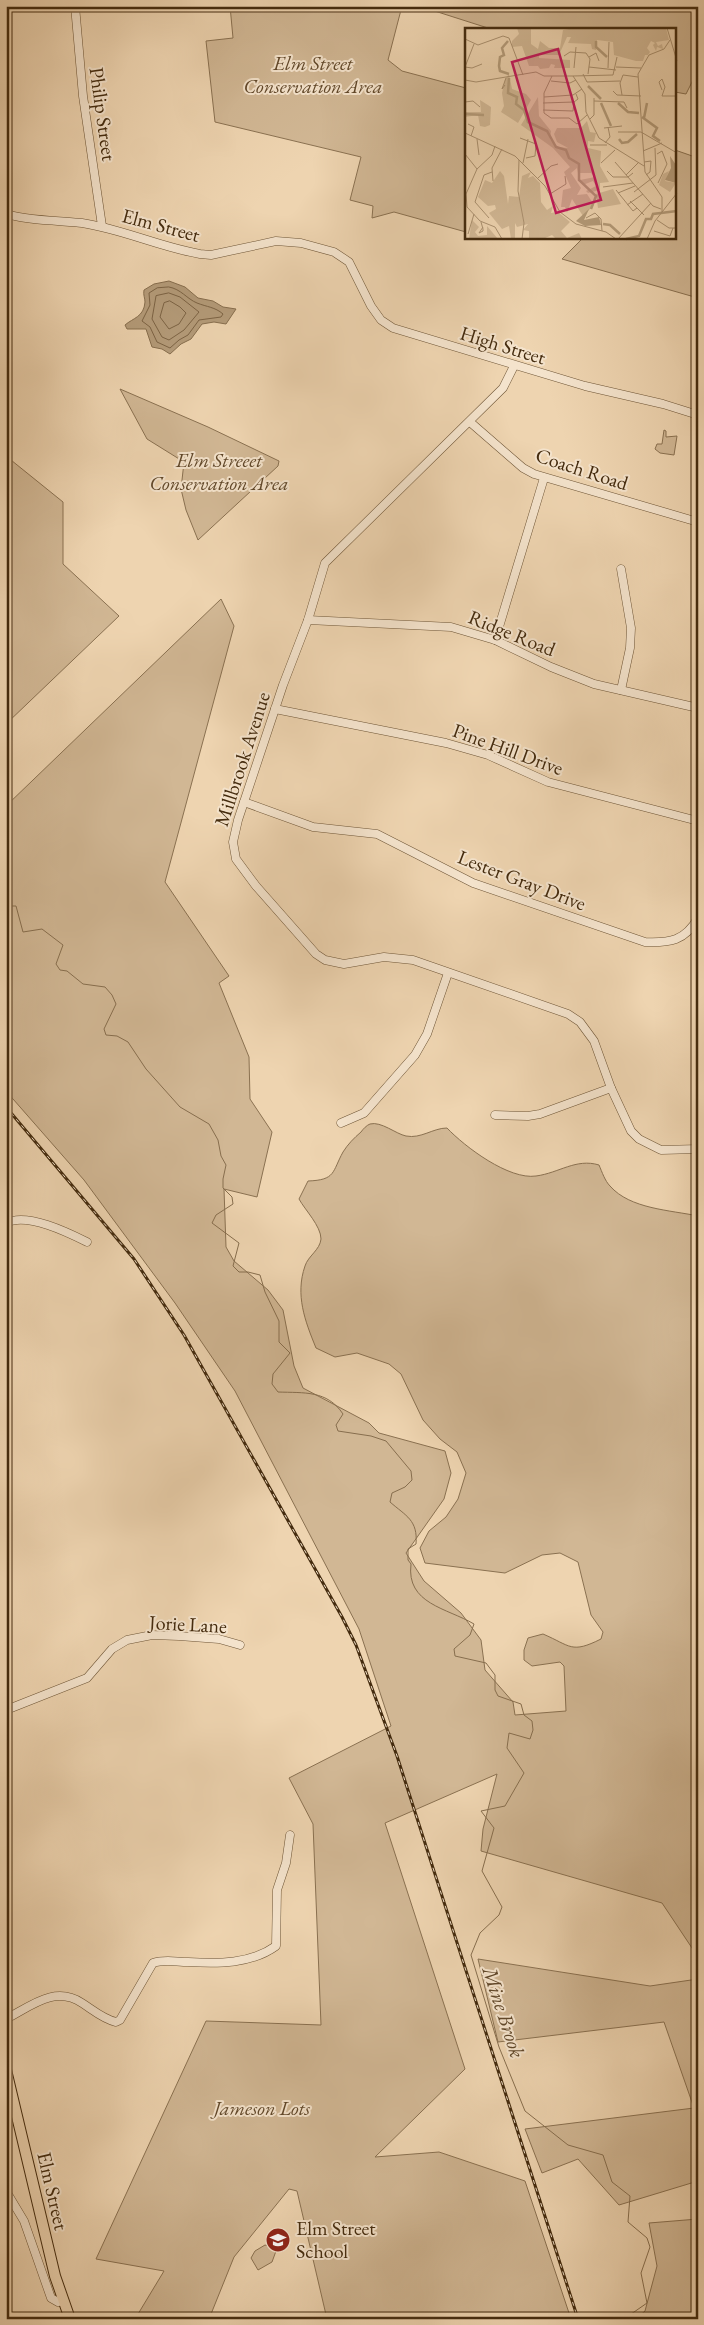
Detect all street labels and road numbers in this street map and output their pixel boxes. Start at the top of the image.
street label: Philip Street [84,66,123,163]
street label: Elm Street [119,202,203,248]
street label: High Street [457,320,550,371]
street label: Coach Road [532,442,632,496]
street label: Ridge Road [465,604,560,663]
street label: Millbrook Avenue [208,688,276,829]
street label: Pine Hill Drive [449,717,567,781]
street label: Lester Gray Drive [454,844,590,916]
street label: Jorie Lane [146,1609,228,1639]
street label: Elm Street [31,2149,75,2233]

